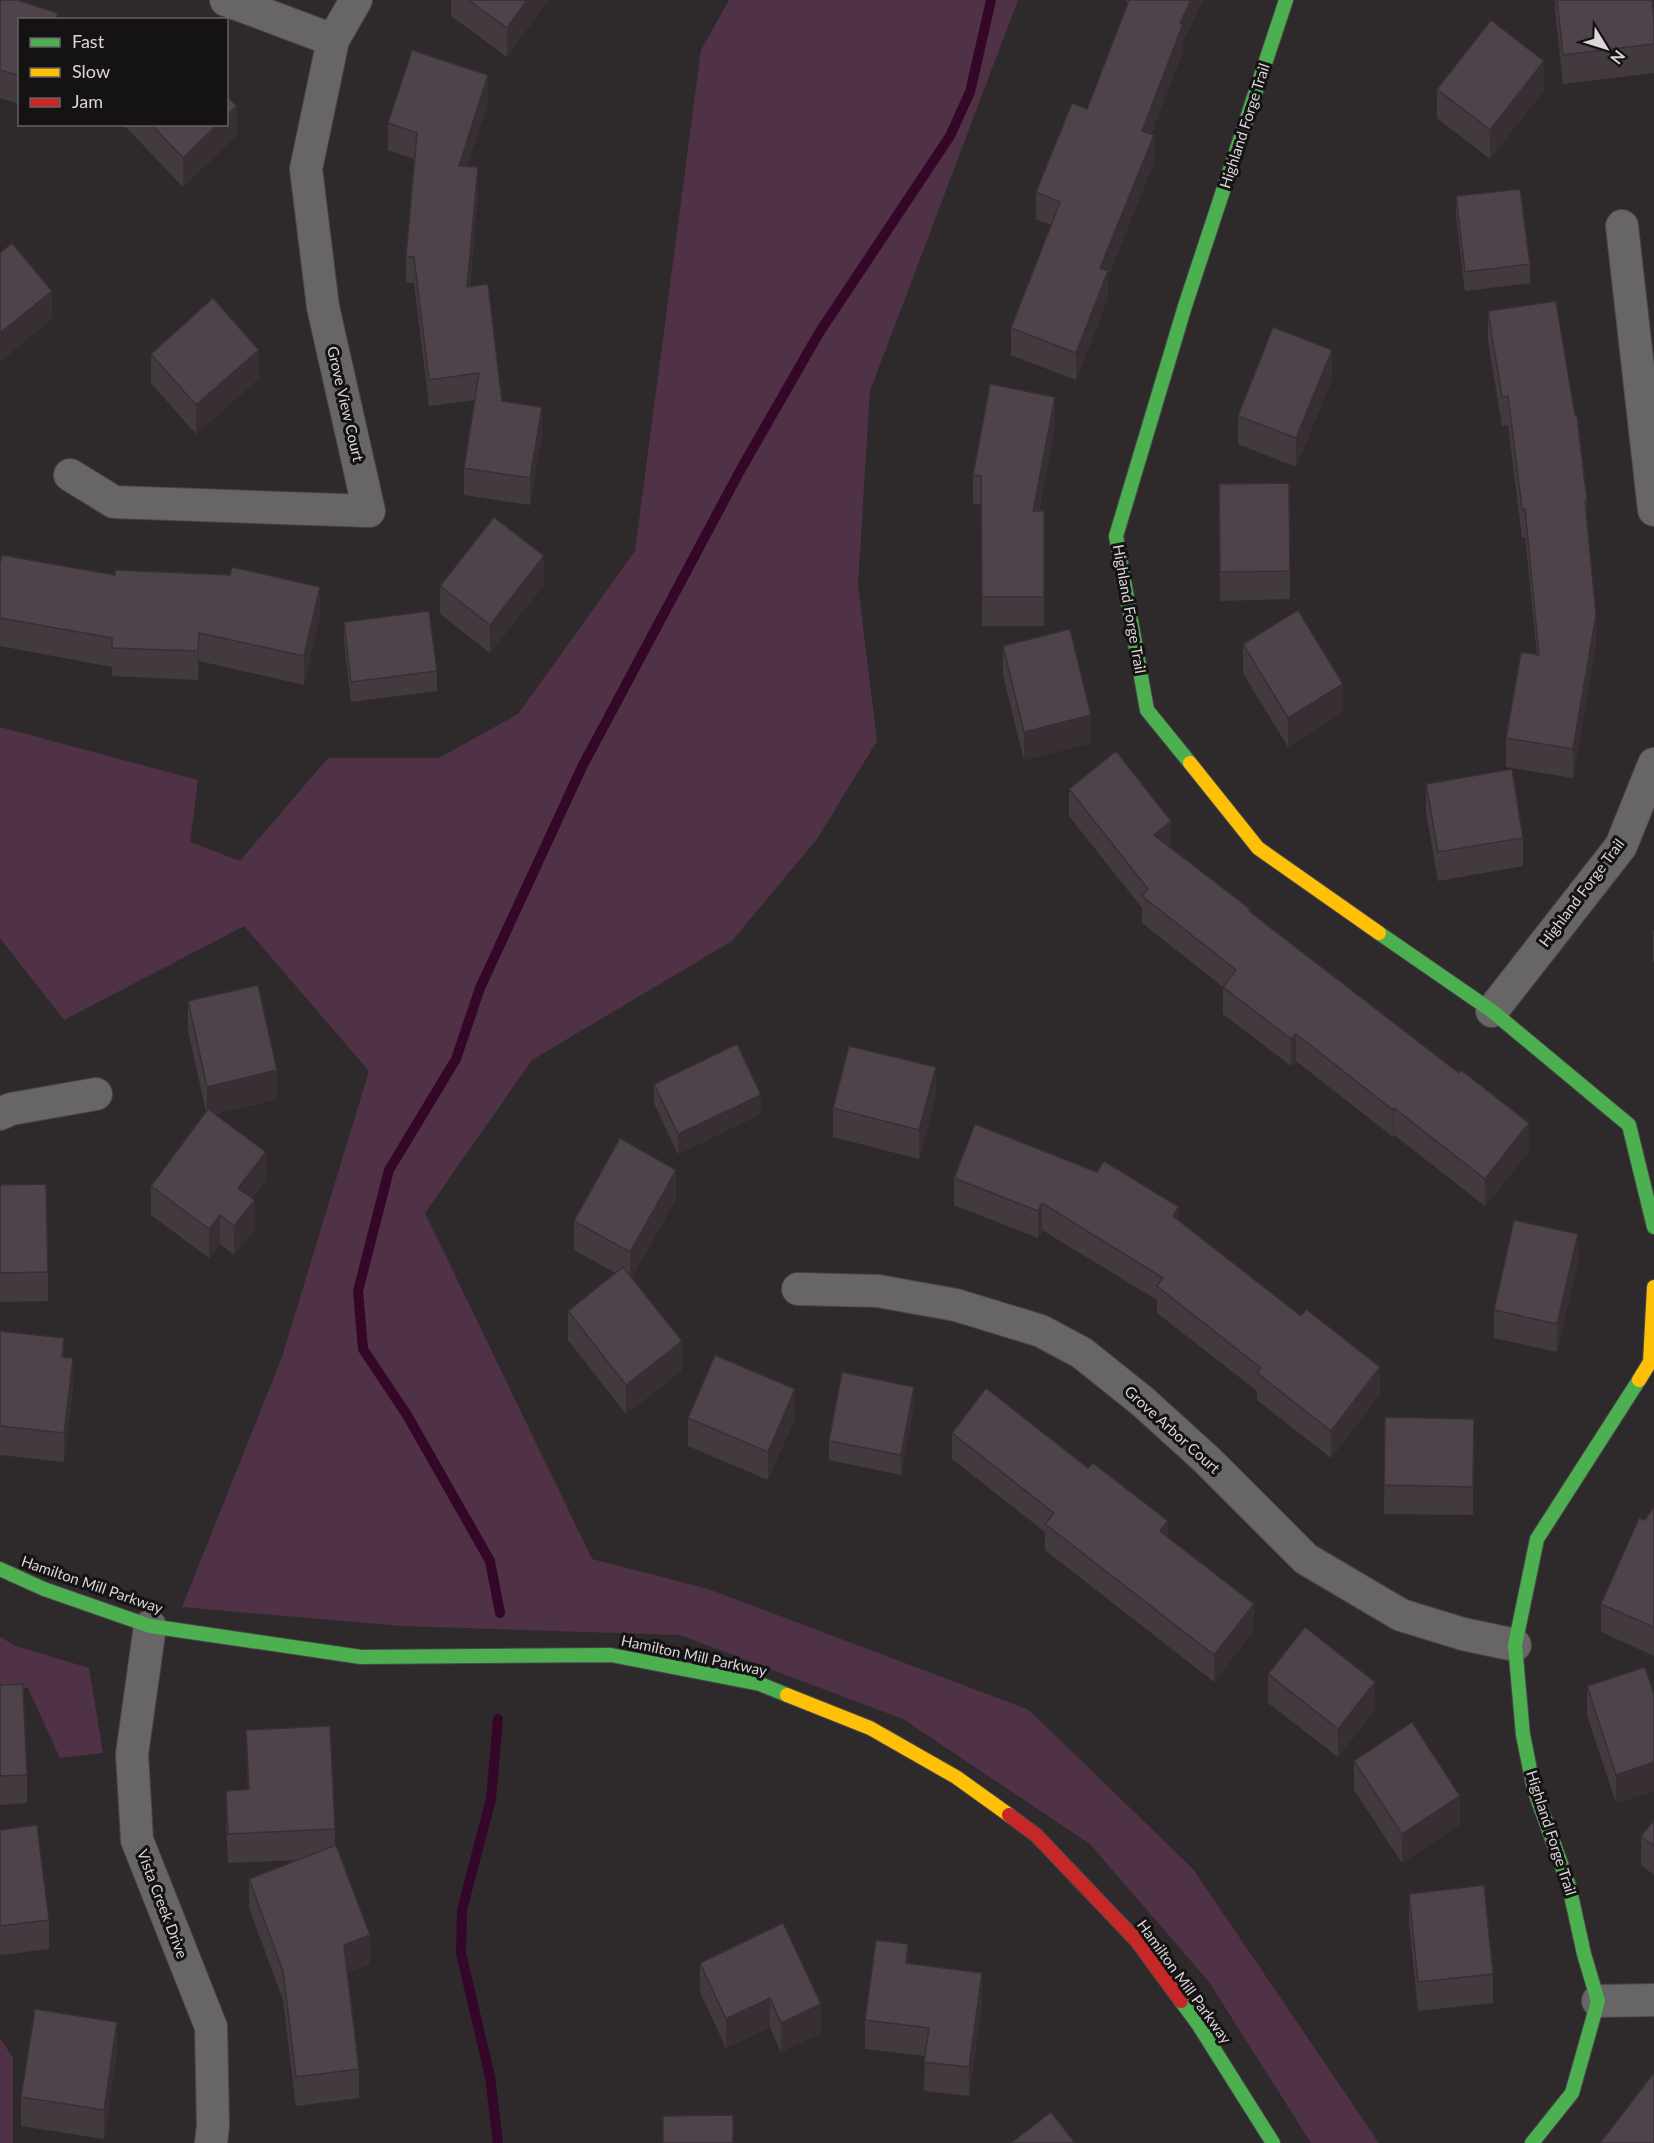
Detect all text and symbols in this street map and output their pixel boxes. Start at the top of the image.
legend [18,18,228,126]
north arrow [1576,18,1636,78]
text: Fast [72,30,105,52]
text: N [1607,47,1629,68]
text: Slow [72,60,110,82]
street label: Highland Forge Trail [1215,61,1273,191]
text: Jam [72,90,103,112]
street label: Grove View Court [324,344,368,464]
street label: Highland Forge Trail [1110,543,1150,675]
street label: Highland Forge Trail [1535,835,1628,950]
street label: Grove Arbor Court [1121,1382,1225,1477]
street label: Hamilton Mill Parkway [19,1551,166,1617]
street label: Hamilton Mill Parkway [620,1631,769,1679]
street label: Highland Forge Trail [1523,1768,1581,1898]
street label: Vista Creek Drive [134,1847,192,1961]
street label: Hamilton Mill Parkway [1134,1916,1236,2047]

